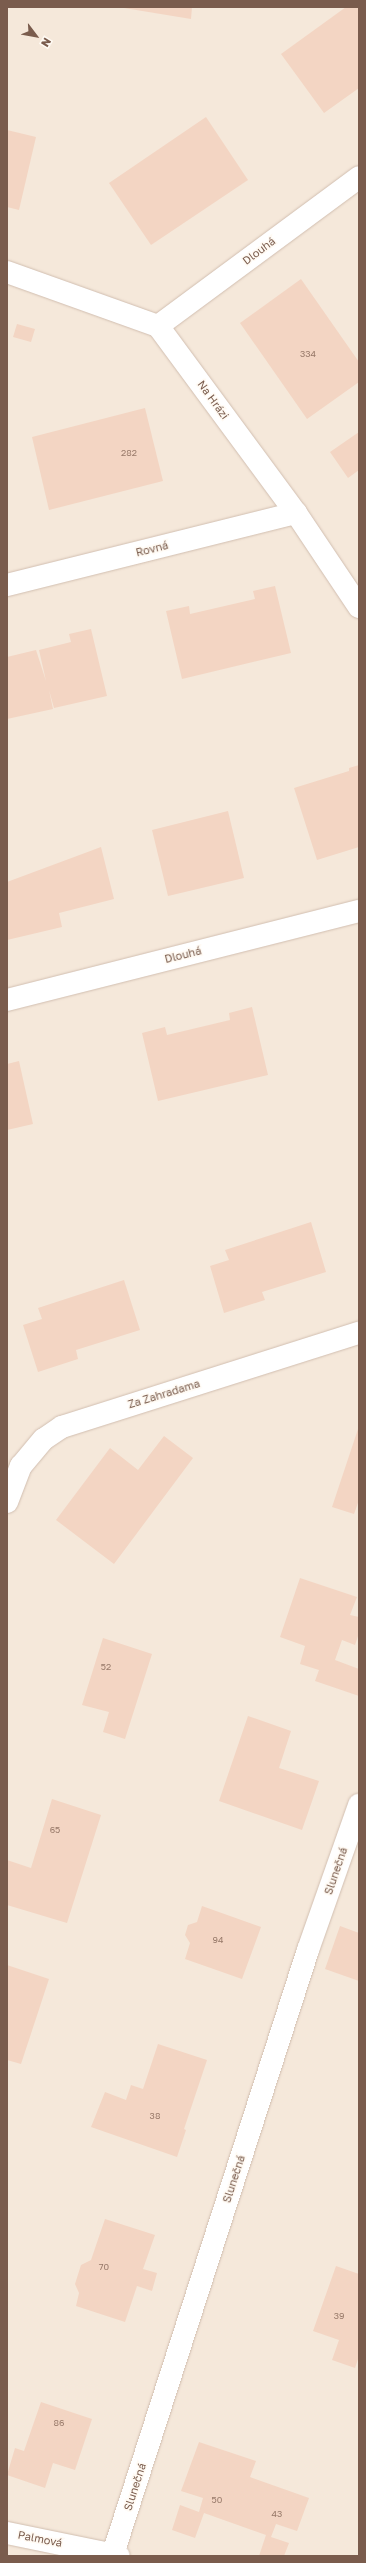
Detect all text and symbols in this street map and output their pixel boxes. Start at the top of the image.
north arrow [16,16,56,56]
text: N [39,36,54,50]
street label: Dlouhá [240,234,278,268]
house number: 334 [300,349,316,359]
street label: Na Hrázi [195,378,231,422]
house number: 282 [121,448,137,458]
street label: Rovná [134,539,170,559]
street label: Dlouhá [163,944,203,966]
street label: Za Zahradama [126,1377,202,1411]
house number: 52 [101,1662,111,1672]
house number: 65 [50,1825,60,1835]
street label: Slunečná [322,1846,350,1896]
house number: 94 [213,1935,223,1945]
house number: 38 [150,2111,160,2121]
street label: Slunečná [220,2154,248,2204]
house number: 70 [99,2262,109,2272]
house number: 39 [334,2311,344,2321]
house number: 86 [54,2418,64,2428]
street label: Slunečná [121,2462,149,2512]
house number: 50 [212,2495,222,2505]
house number: 43 [272,2509,282,2519]
street label: Palmová [17,2528,63,2550]

